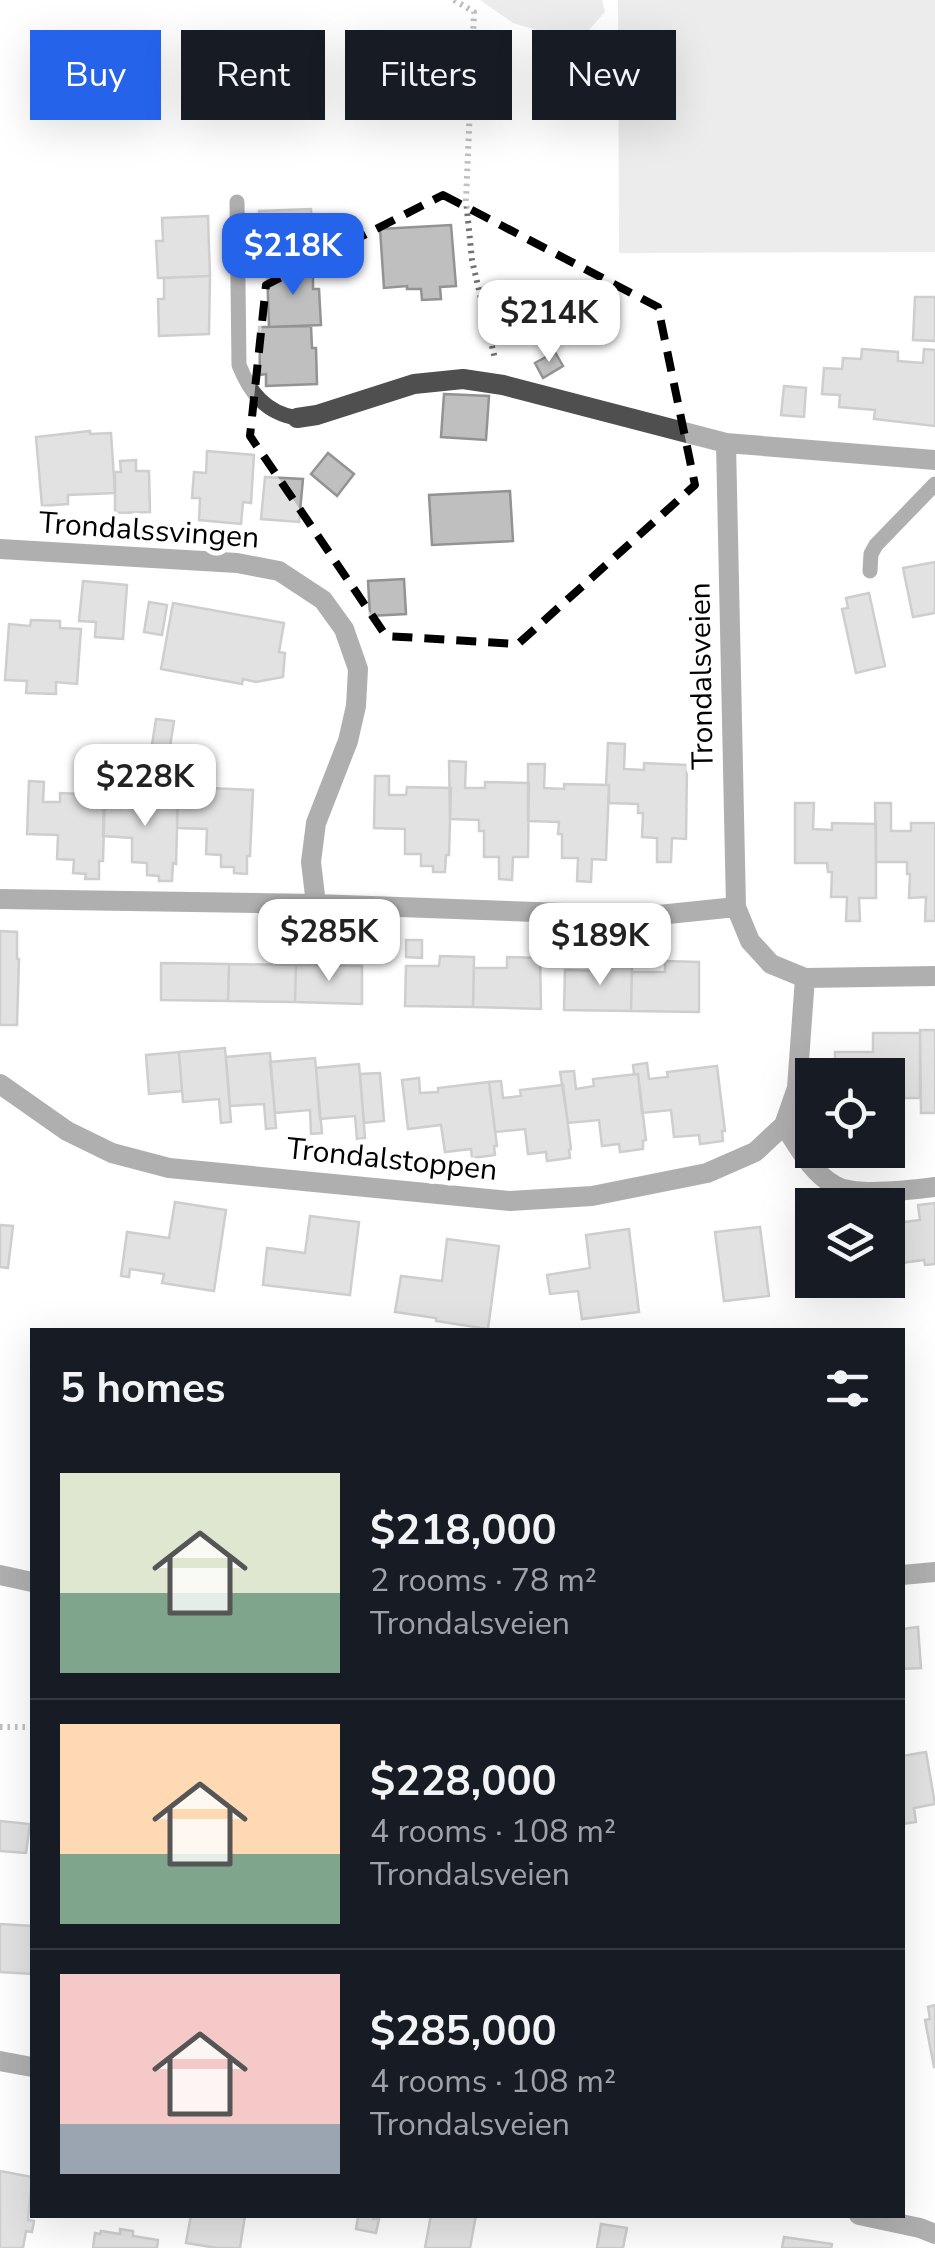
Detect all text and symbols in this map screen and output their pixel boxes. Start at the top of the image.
chip: Buy [30,30,161,120]
chip: Rent [181,30,325,120]
chip: Filters [345,30,512,120]
chip: New [532,30,676,120]
pin: $218K [223,213,363,298]
text: $218K [244,224,342,267]
pin: $214K [479,280,619,365]
text: $214K [500,291,598,334]
street label: Trondalssvingen [37,502,261,559]
street label: Trondalsveien [679,582,724,770]
pin: $228K [75,744,215,829]
text: $228K [96,755,194,798]
pin: $285K [259,899,399,984]
pin: $189K [530,903,670,988]
text: $285K [280,910,378,953]
text: $189K [551,914,649,957]
map controls [795,1058,905,1298]
button: locate [795,1058,905,1168]
street label: Trondalstoppen [285,1128,499,1191]
button: layers [795,1188,905,1298]
text: 5 homes [60,1360,225,1417]
icon: filters [820,1361,875,1416]
text: $218,000 [370,1502,557,1559]
icon: home [140,1513,260,1633]
text: 2 rooms · 78 m² [370,1559,597,1602]
text: Trondalsveien [370,1602,570,1645]
text: $228,000 [370,1753,557,1810]
icon: home [140,1764,260,1884]
text: 4 rooms · 108 m² [370,1810,616,1853]
text: Trondalsveien [370,1853,570,1896]
text: $285,000 [370,2003,557,2060]
icon: home [140,2014,260,2134]
text: 4 rooms · 108 m² [370,2060,616,2103]
text: Trondalsveien [370,2103,570,2146]

